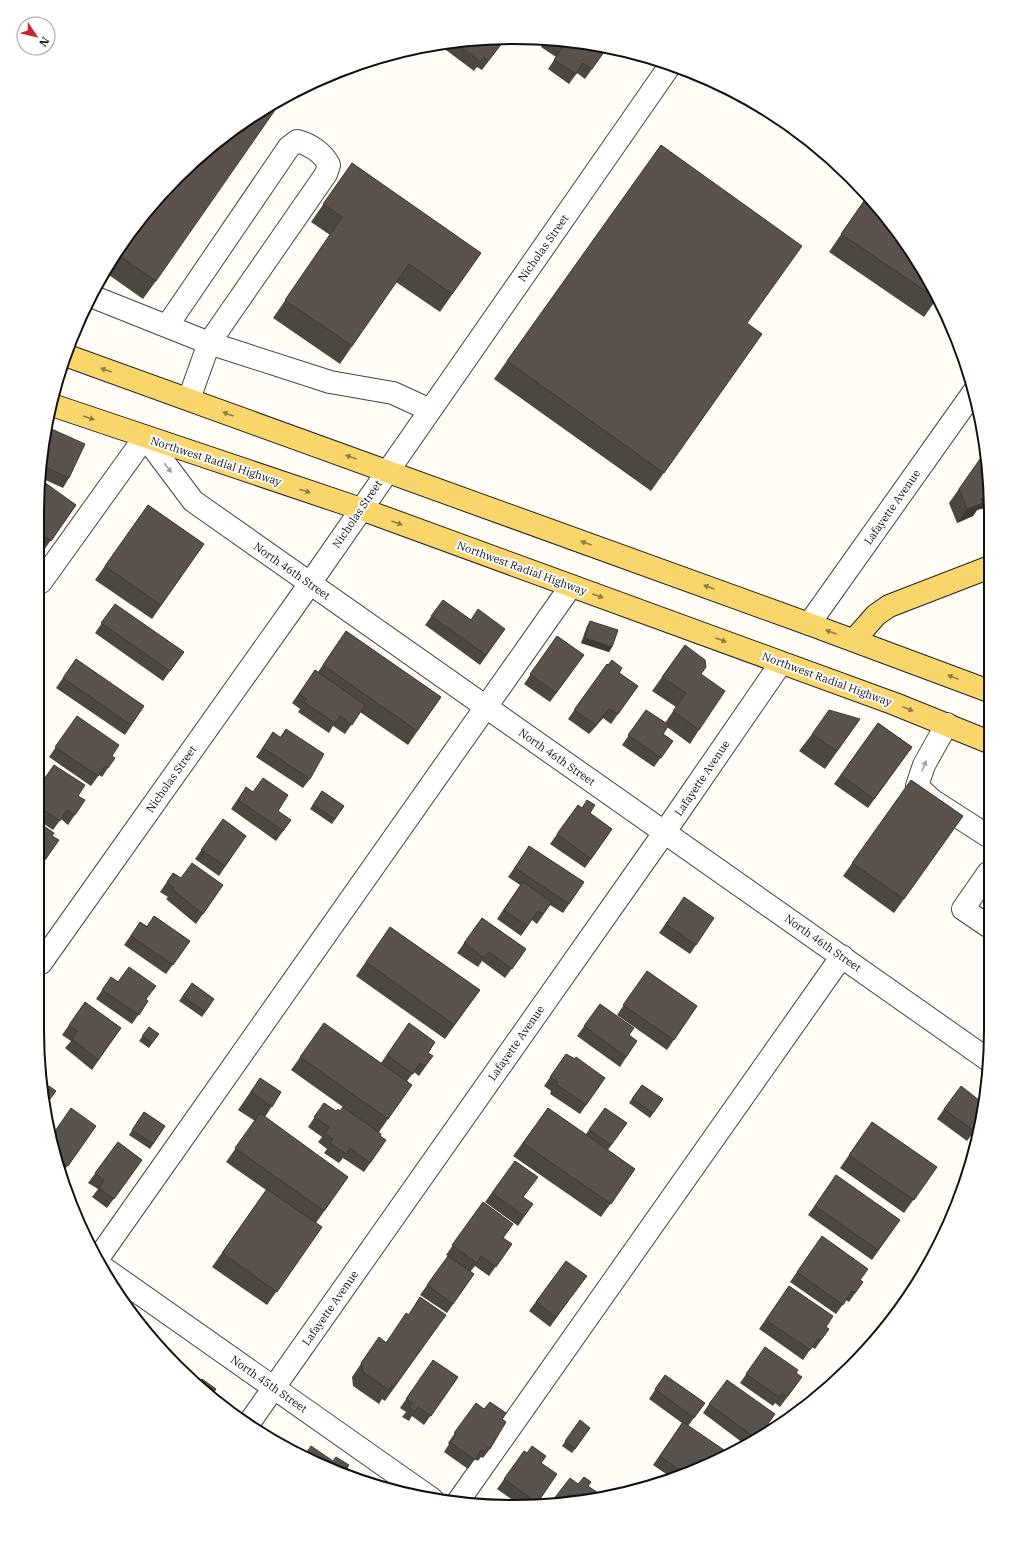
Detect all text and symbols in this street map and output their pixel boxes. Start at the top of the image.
north arrow [16,16,56,56]
text: N [36,34,52,50]
street label: Nicholas Street [515,212,571,284]
one-way arrow [100,366,112,372]
one-way arrow [222,410,234,416]
one-way arrow [83,415,95,421]
street label: Northwest Radial Highway [149,433,283,489]
one-way arrow [344,454,356,460]
one-way arrow [164,463,172,474]
street label: Lafayette Avenue [861,467,923,547]
street label: Nicholas Street [329,477,385,551]
one-way arrow [299,488,311,494]
one-way arrow [392,520,404,526]
street label: Northwest Radial Highway [455,538,589,598]
street label: North 46th Street [251,539,333,603]
one-way arrow [580,540,592,546]
one-way arrow [702,584,714,590]
one-way arrow [593,593,605,599]
one-way arrow [824,629,836,635]
one-way arrow [715,638,727,644]
street label: Northwest Radial Highway [760,649,894,709]
one-way arrow [946,674,958,680]
one-way arrow [903,707,915,713]
street label: North 46th Street [516,725,598,789]
street label: Lafayette Avenue [671,737,733,819]
street label: Nicholas Street [143,743,199,815]
one-way arrow [922,759,928,771]
street label: North 46th Street [782,911,864,975]
street label: Lafayette Avenue [485,1003,547,1083]
street label: Lafayette Avenue [299,1268,361,1348]
street label: North 45th Street [228,1352,310,1416]

